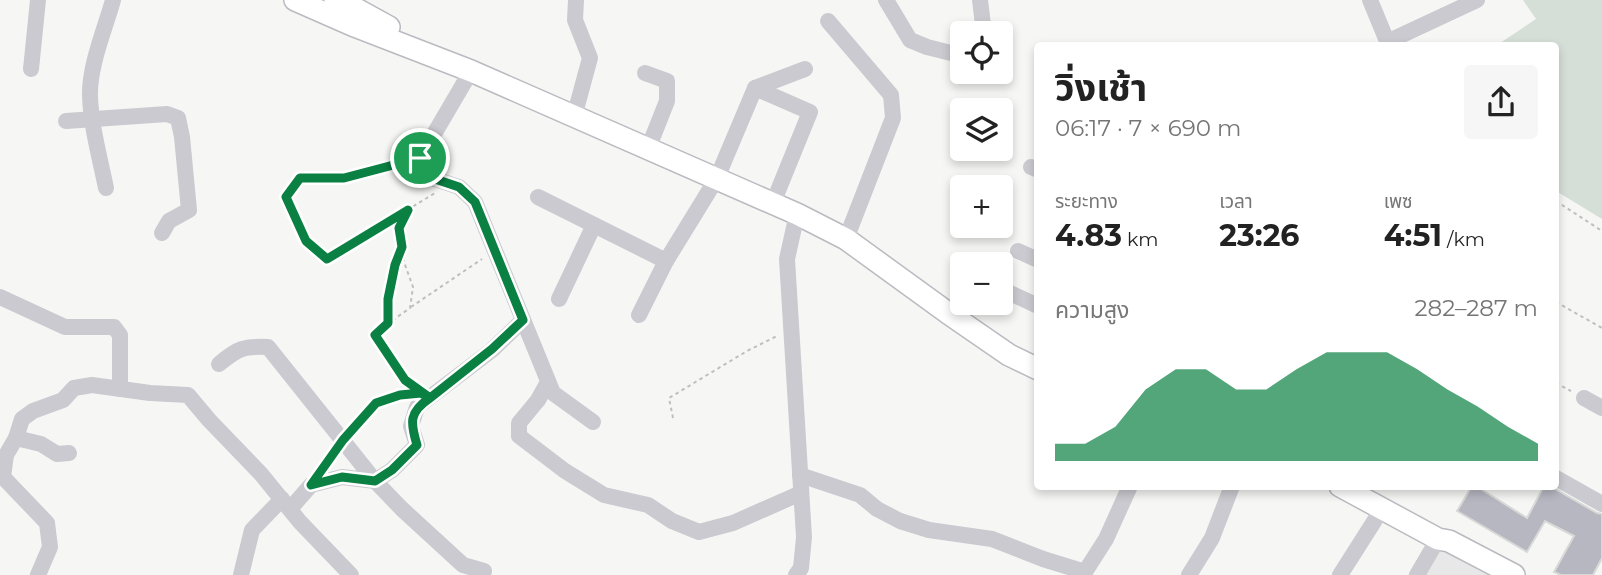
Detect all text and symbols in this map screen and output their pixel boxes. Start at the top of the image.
map controls [950,21,1013,315]
button: locate [950,21,1013,84]
text: วิ่งเช้า [1055,64,1147,111]
button: share [1464,65,1538,139]
button: layers [950,98,1013,161]
text: 06:17 · 7 × 690 m [1055,114,1241,142]
pin [390,128,450,188]
icon: arrive [401,139,439,177]
button: + [950,175,1013,238]
text: ระยะทาง [1055,190,1118,213]
text: เวลา [1219,190,1253,213]
text: เพซ [1384,190,1413,213]
text: 4.83 [1055,217,1122,254]
text: 23:26 [1219,217,1299,254]
text: 4:51 [1384,217,1442,254]
text: km [1122,228,1158,251]
text: /km [1442,228,1485,251]
button: − [950,252,1013,315]
text: 282–287 m [1414,294,1538,322]
text: ความสูง [1055,296,1129,324]

